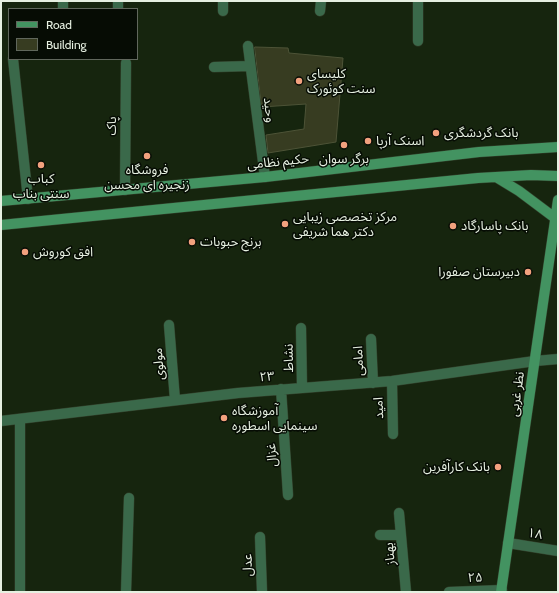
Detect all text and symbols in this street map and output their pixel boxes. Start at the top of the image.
legend [8,8,138,60]
text: Road [46,17,72,32]
text: Building [46,37,87,52]
place label: کلیسای سنت کوئورک [307,66,376,97]
marker: کلیسای سنت کوئورک [294,76,304,86]
street label: وحید [260,97,278,123]
street label: پاک [104,116,120,136]
place label: بانک گردشگری [444,125,519,141]
marker: بانک گردشگری [431,128,441,138]
place label: اسنک آرپا [376,133,424,149]
marker: اسنک آرپا [363,136,373,146]
marker: برگر سوان [339,140,349,150]
marker: فروشگاه زنجیره ای محسن [142,151,152,161]
street label: حکیم نظامی [246,151,310,173]
place label: برگر سوان [319,151,369,167]
marker: کباب سنتی بناب [36,160,46,170]
place label: فروشگاه زنجیره ای محسن [104,162,190,193]
place label: کباب سنتی بناب [13,171,69,202]
place label: مرکز تخصصی زیبایی دکتر هما شریفی [293,209,397,240]
place label: بانک پاسارگاد [461,218,529,234]
marker: مرکز تخصصی زیبایی دکتر هما شریفی [280,219,290,229]
marker: بانک پاسارگاد [448,221,458,231]
place label: برنج حبوبات [200,234,262,250]
marker: برنج حبوبات [187,237,197,247]
place label: افق کوروش [33,244,93,260]
marker: افق کوروش [20,247,30,257]
place label: دبیرستان صفورا [438,264,520,280]
marker: دبیرستان صفورا [523,267,533,277]
street label: نشاط [281,344,297,372]
street label: امامی [350,346,368,376]
street label: مولوی [150,347,168,381]
street label: ۲۳ [259,369,275,385]
street label: نظر غربی [506,371,528,417]
street label: امید [371,397,387,419]
place label: آموزشگاه سینمایی اسطوره [232,403,317,434]
marker: آموزشگاه سینمایی اسطوره [219,413,229,423]
street label: غزال [263,443,281,467]
place label: بانک کارآفرین [423,459,490,475]
marker: بانک کارآفرین [493,462,503,472]
street label: ۱۸ [526,525,544,543]
street label: بهناز [381,542,399,566]
street label: عدل [240,554,256,576]
street label: ۲۵ [467,570,483,586]

